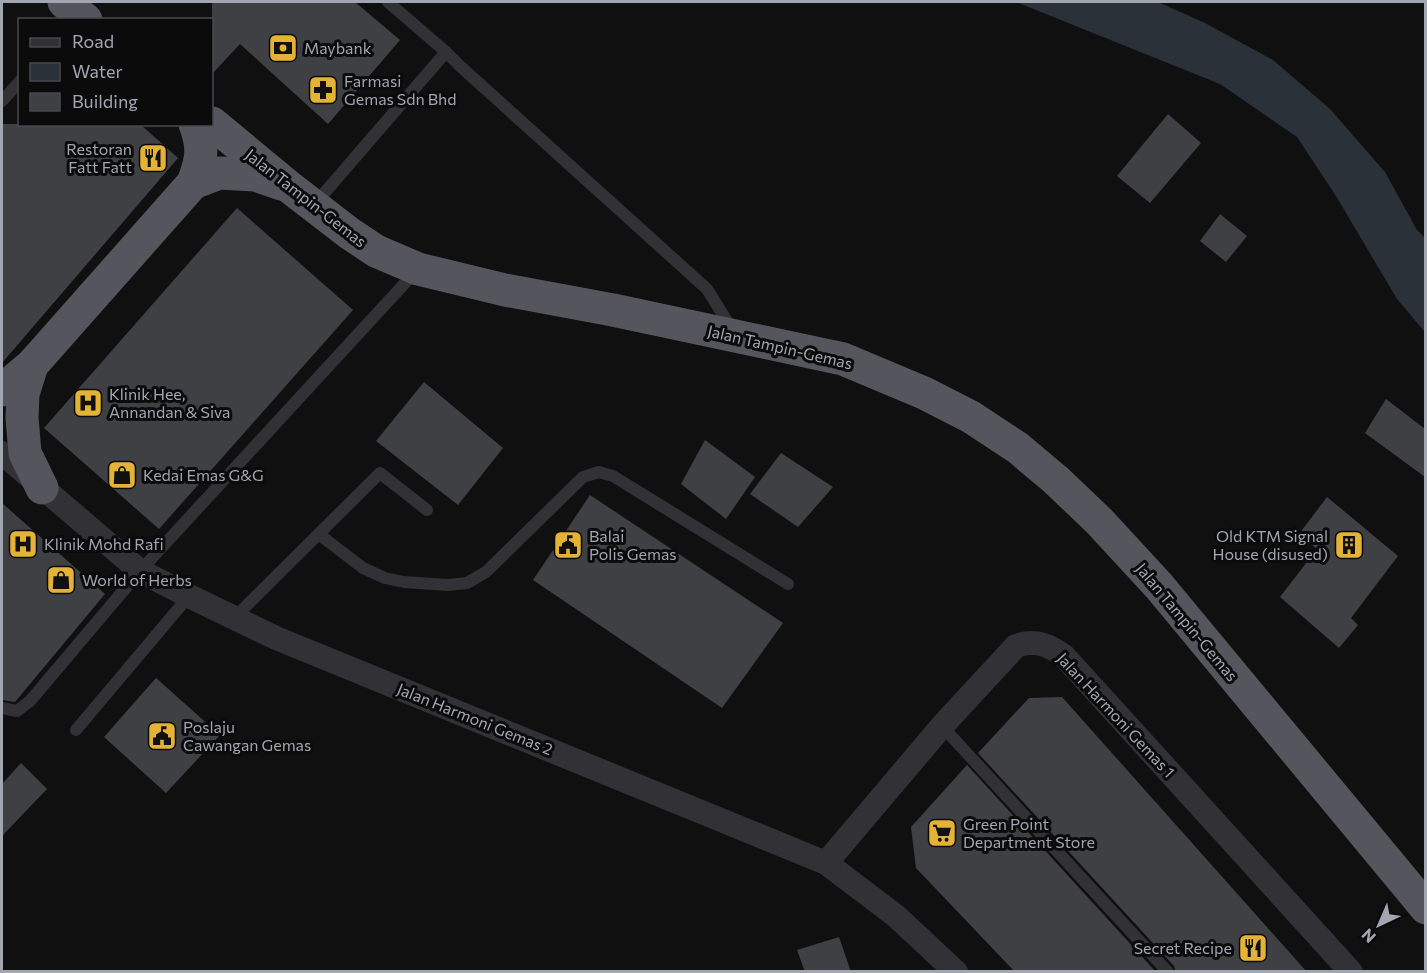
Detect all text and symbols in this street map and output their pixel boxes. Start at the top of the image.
legend [18,18,213,126]
text: Road [72,30,114,52]
bank icon: Maybank [267,32,299,64]
place label: Maybank [304,38,372,57]
text: Water [72,60,123,82]
place label: Farmasi Gemas Sdn Bhd [344,71,456,108]
pharmacy icon: Farmasi Gemas Sdn Bhd [307,74,339,106]
text: Building [72,90,138,112]
place label: Restoran Fatt Fatt [66,139,132,176]
restaurant icon: Restoran Fatt Fatt [137,142,169,174]
street label: Jalan Tampin-Gemas [242,145,371,251]
street label: Jalan Tampin-Gemas [706,321,854,372]
place label: Klinik Hee, Annandan & Siva [109,384,230,421]
hospital icon: Klinik Hee, Annandan & Siva [72,387,104,419]
shop icon: Kedai Emas G&G [106,459,138,491]
place label: Kedai Emas G&G [143,465,264,484]
place label: Balai Polis Gemas [589,526,677,563]
place label: Old KTM Signal House (disused) [1212,526,1328,563]
hospital icon: Klinik Mohd Rafi [7,528,39,560]
public building icon: Balai Polis Gemas [552,529,584,561]
building icon: Old KTM Signal House (disused) [1333,529,1365,561]
place label: Klinik Mohd Rafi [44,534,164,553]
street label: Jalan Tampin-Gemas [1132,559,1242,685]
shop icon: World of Herbs [45,564,77,596]
place label: World of Herbs [82,570,192,589]
street label: Jalan Harmoni Gemas 1 [1053,648,1179,781]
street label: Jalan Harmoni Gemas 2 [395,679,556,758]
place label: Poslaju Cawangan Gemas [183,717,311,754]
public building icon: Poslaju Cawangan Gemas [146,720,178,752]
place label: Green Point Department Store [963,814,1095,851]
supermarket icon: Green Point Department Store [926,817,958,849]
north arrow [1349,895,1409,955]
text: N [1357,925,1379,947]
restaurant icon: Secret Recipe [1237,932,1269,964]
place label: Secret Recipe [1134,938,1232,957]

